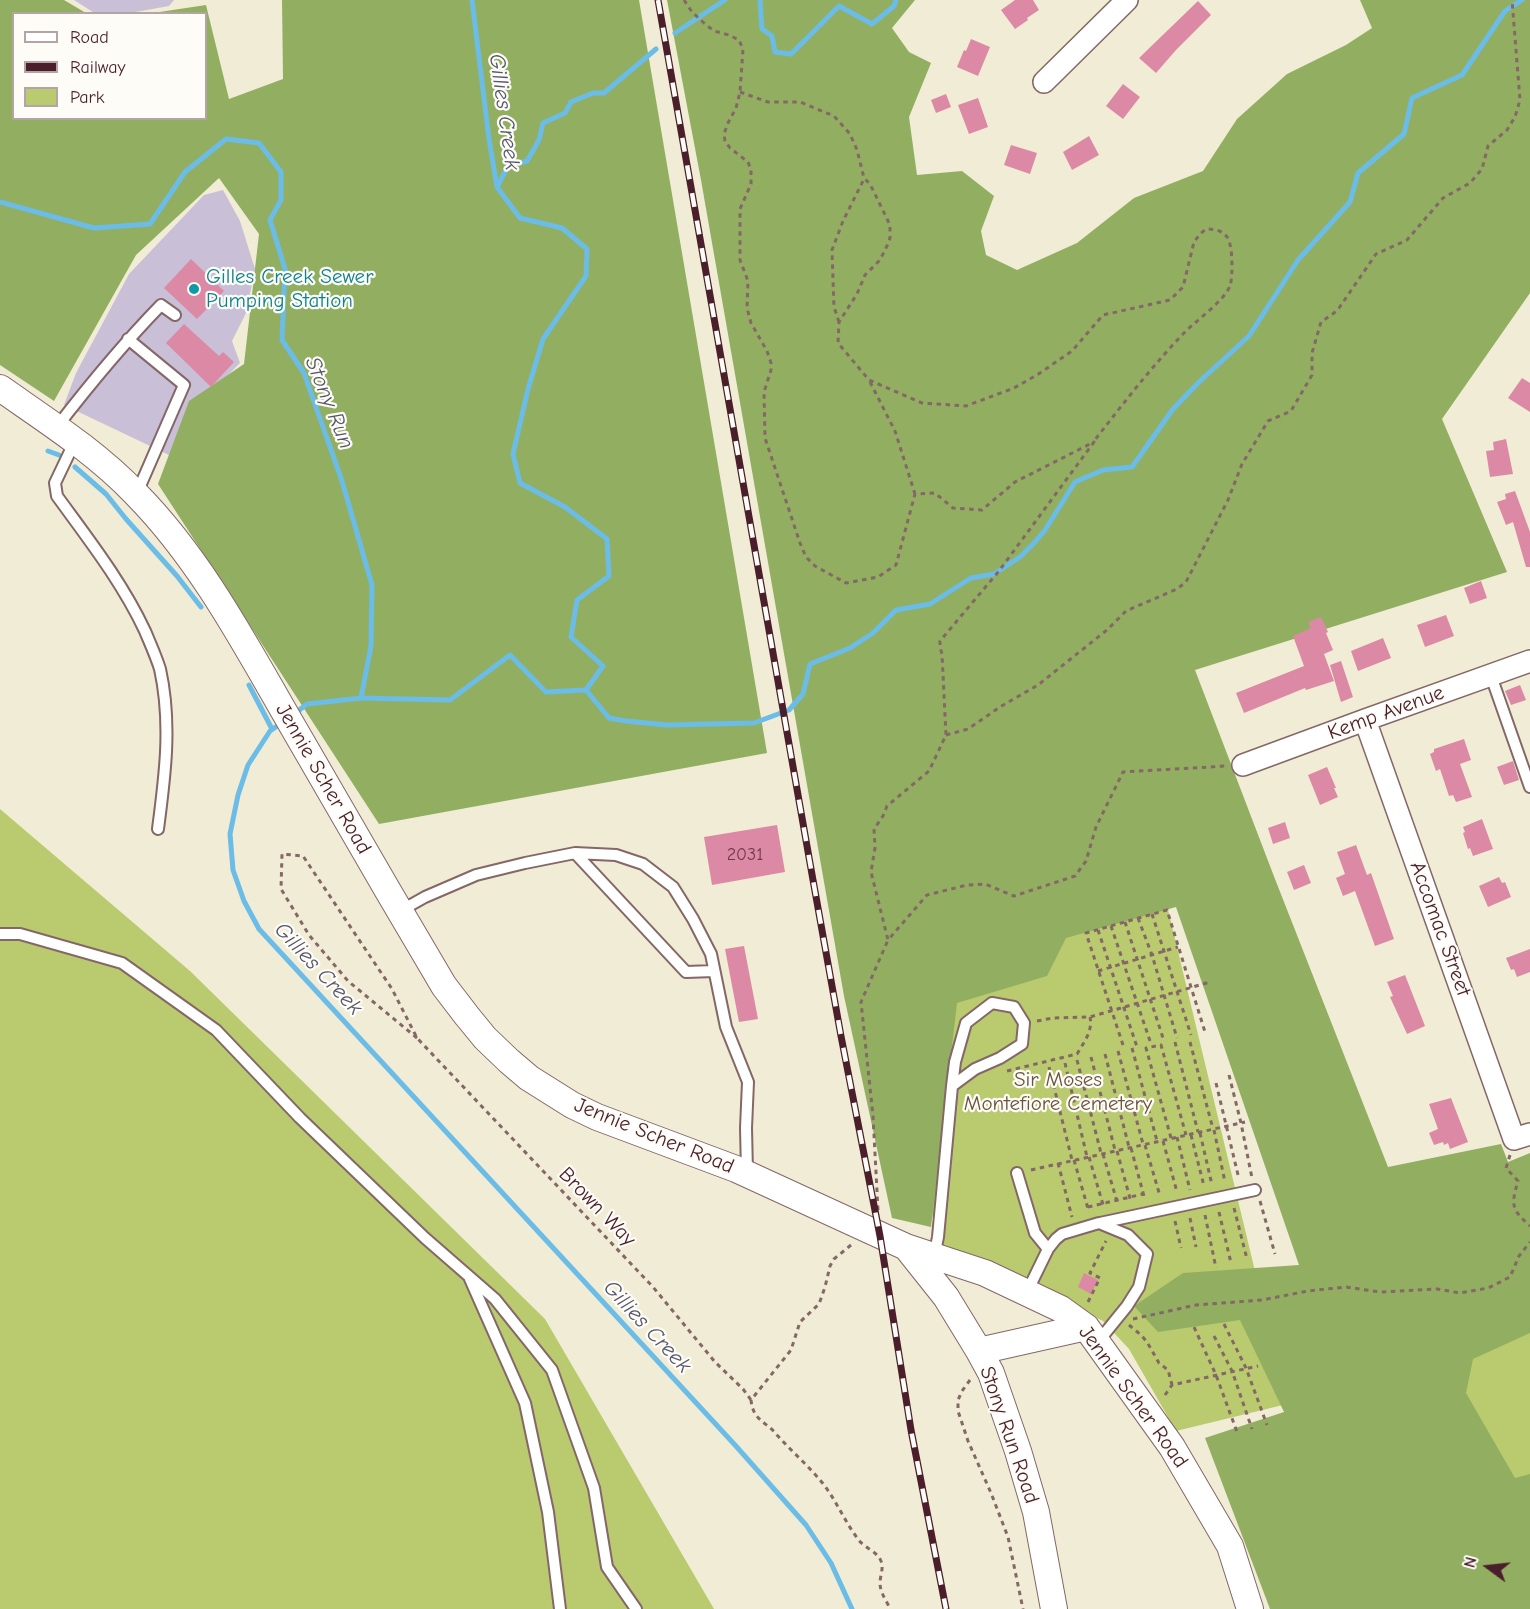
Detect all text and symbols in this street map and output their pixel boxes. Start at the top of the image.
legend [12,12,207,120]
text: Road [70,27,109,48]
water label: Gillies Creek [483,52,525,172]
text: Railway [70,57,126,78]
text: Park [70,87,104,108]
place label: Gilles Creek Sewer Pumping Station [206,264,373,314]
marker: Gilles Creek Sewer Pumping Station [187,282,201,296]
water label: Stony Run [299,353,359,453]
street label: Kemp Avenue [1324,680,1448,746]
street label: Jennie Scher Road [270,699,376,859]
house number: 2031 [727,844,763,866]
street label: Accomac Street [1404,858,1476,1000]
water label: Gillies Creek [268,917,368,1021]
park label: Sir Moses Montefiore Cemetery [964,1067,1152,1117]
street label: Jennie Scher Road [571,1093,737,1179]
street label: Brown Way [553,1162,641,1252]
water label: Gillies Creek [597,1275,697,1379]
street label: Jennie Scher Road [1073,1321,1193,1473]
street label: Stony Run Road [974,1363,1044,1507]
north arrow [1458,1537,1518,1597]
text: N [1461,1555,1481,1570]

